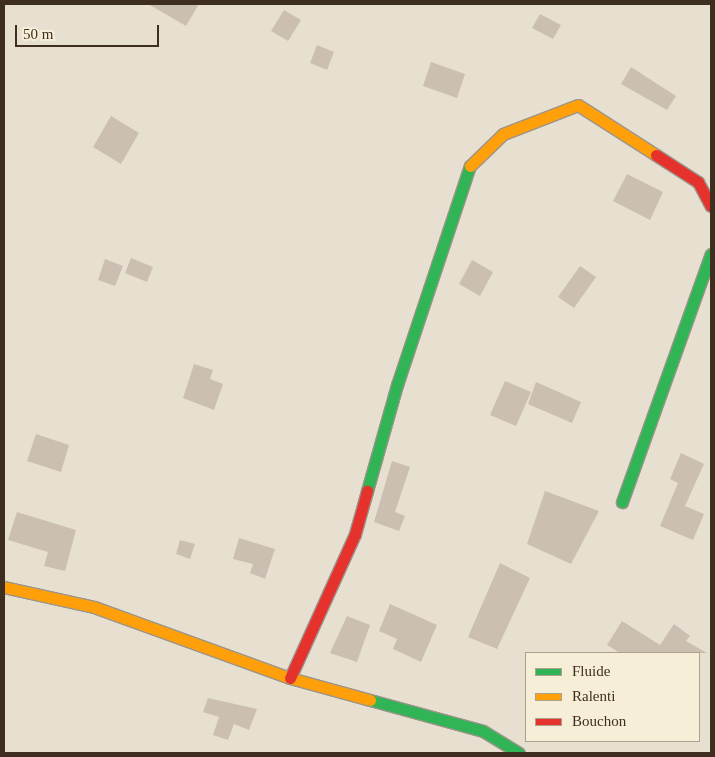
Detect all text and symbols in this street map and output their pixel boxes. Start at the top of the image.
scale bar [18,15,161,47]
text: 50 m [23,26,53,42]
legend [525,652,700,742]
text: Fluide [572,663,610,679]
text: Ralenti [572,688,615,704]
text: Bouchon [572,713,626,729]

